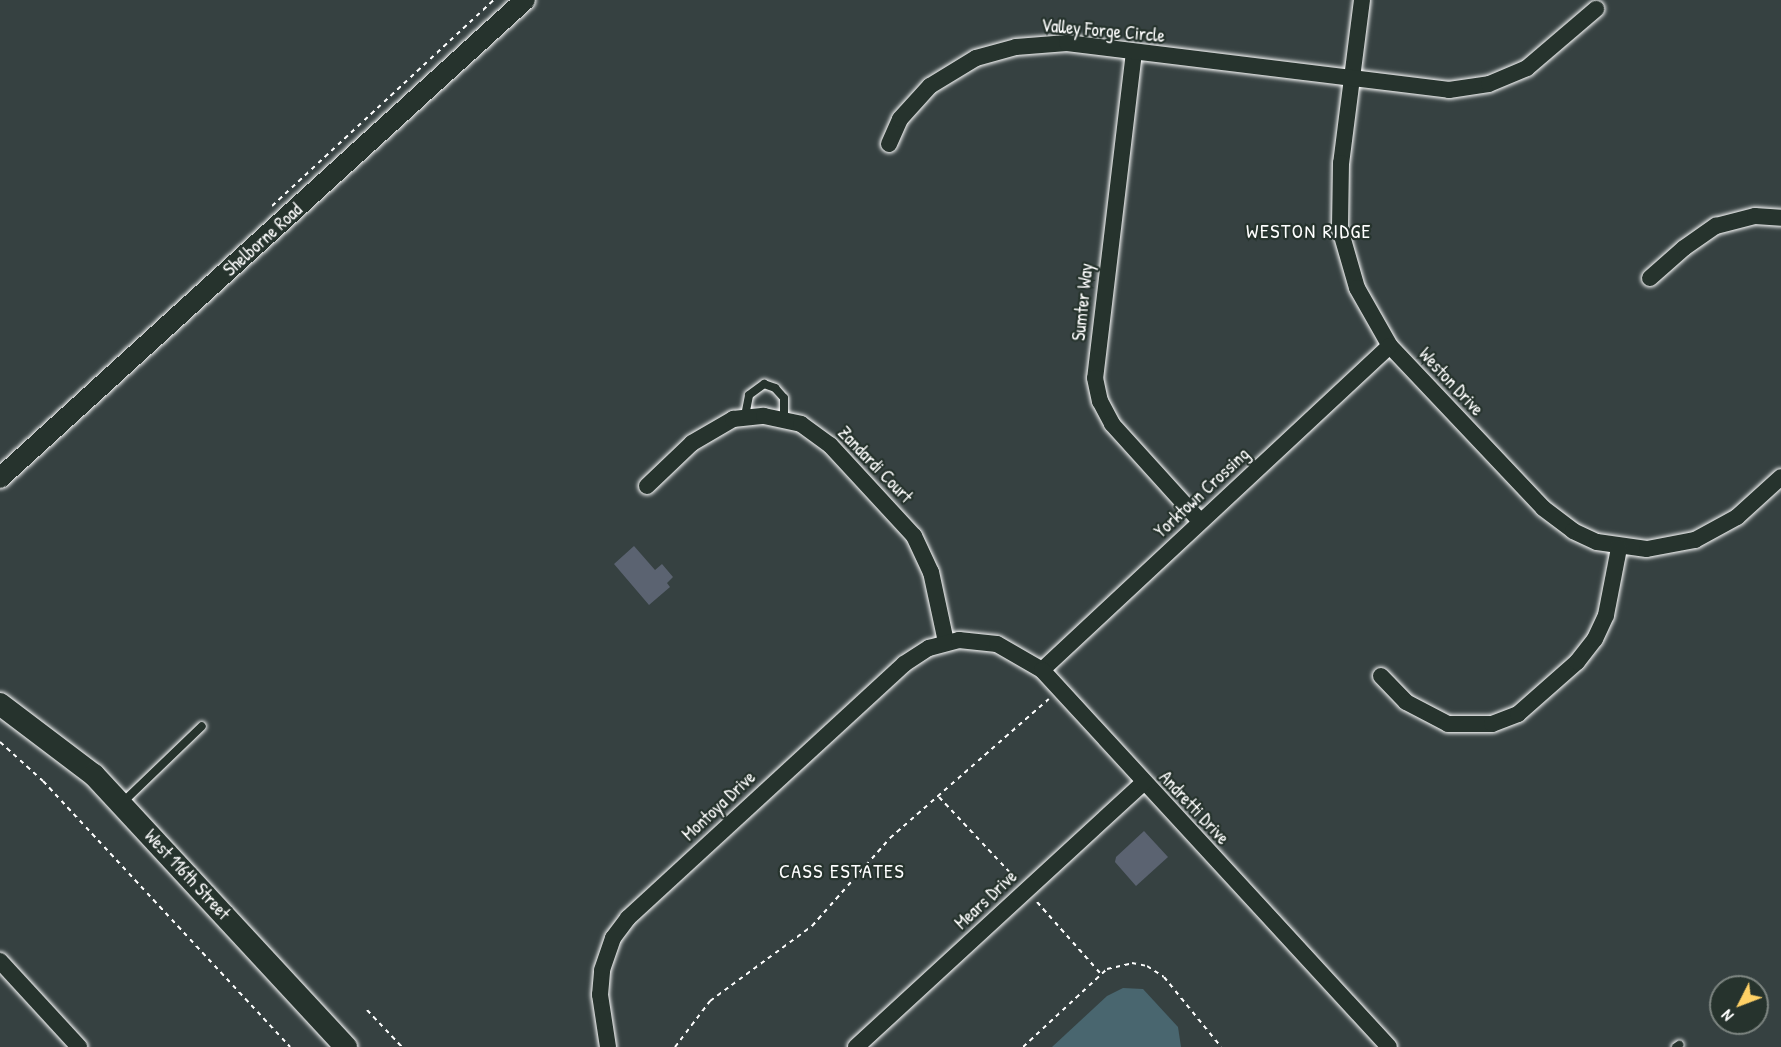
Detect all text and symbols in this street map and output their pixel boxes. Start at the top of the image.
street label: Valley Forge Circle [1040,15,1166,47]
street label: Shelborne Road [219,199,307,281]
district label: WESTON RIDGE [1246,218,1372,242]
street label: Sumter Way [1068,262,1098,342]
street label: Weston Drive [1414,344,1488,420]
street label: Zandardi Court [833,422,917,508]
street label: Yorktown Crossing [1150,444,1254,542]
street label: Montoya Drive [678,767,760,845]
street label: Andretti Drive [1155,767,1233,849]
street label: West 116th Street [140,825,234,925]
district label: CASS ESTATES [779,858,905,882]
street label: Mears Drive [951,866,1021,934]
north arrow [1709,975,1769,1035]
text: N [1716,1005,1738,1026]

